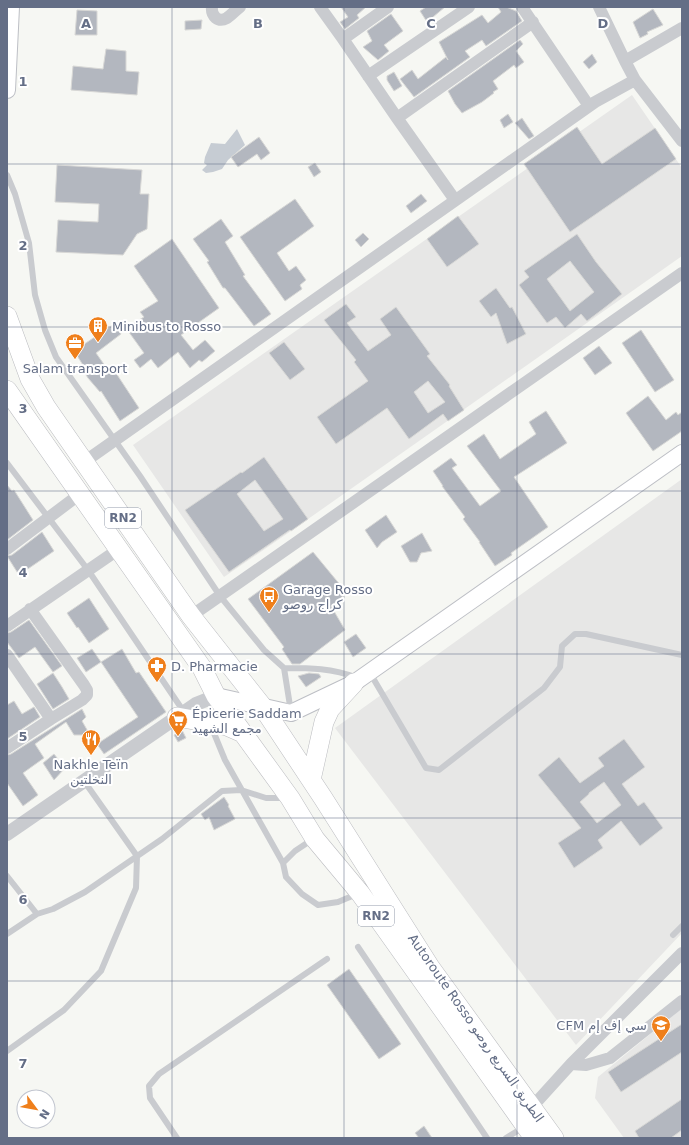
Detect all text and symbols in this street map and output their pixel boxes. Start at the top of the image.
text: A [81,16,91,31]
text: B [253,16,263,31]
text: C [426,16,436,31]
text: D [598,16,609,31]
text: 1 [18,74,28,89]
text: 2 [18,238,28,253]
building icon: Minibus to Rosso [87,315,109,343]
place label: Minibus to Rosso [112,319,221,334]
office icon: Salam transport [64,332,86,360]
place label: Salam transport [23,361,127,376]
text: 3 [18,401,28,416]
road number: RN2 [105,508,141,528]
text: 4 [18,565,28,580]
place label: Garage Rosso كراج روصو [282,582,373,613]
bus stop icon: Garage Rosso كراج روصو [258,585,280,613]
pharmacy icon: D. Pharmacie [146,655,168,683]
place label: D. Pharmacie [171,659,258,674]
place label: Épicerie Saddam مجمع الشهيد [192,706,302,737]
supermarket icon: Épicerie Saddam مجمع الشهيد [167,709,189,737]
restaurant icon: Nakhle Teïn النخلتين [80,728,102,756]
text: 5 [18,729,28,744]
place label: Nakhle Teïn النخلتين [54,757,128,788]
text: 6 [18,892,28,907]
road number: RN2 [358,906,394,926]
street label: Autoroute Rosso الطريق السريع روصو [404,931,547,1125]
school or university icon: CFM سي إف إم [650,1014,672,1042]
place label: CFM سي إف إم [556,1018,647,1033]
text: 7 [18,1056,28,1071]
north arrow [16,1089,56,1129]
text: N [36,1107,52,1121]

